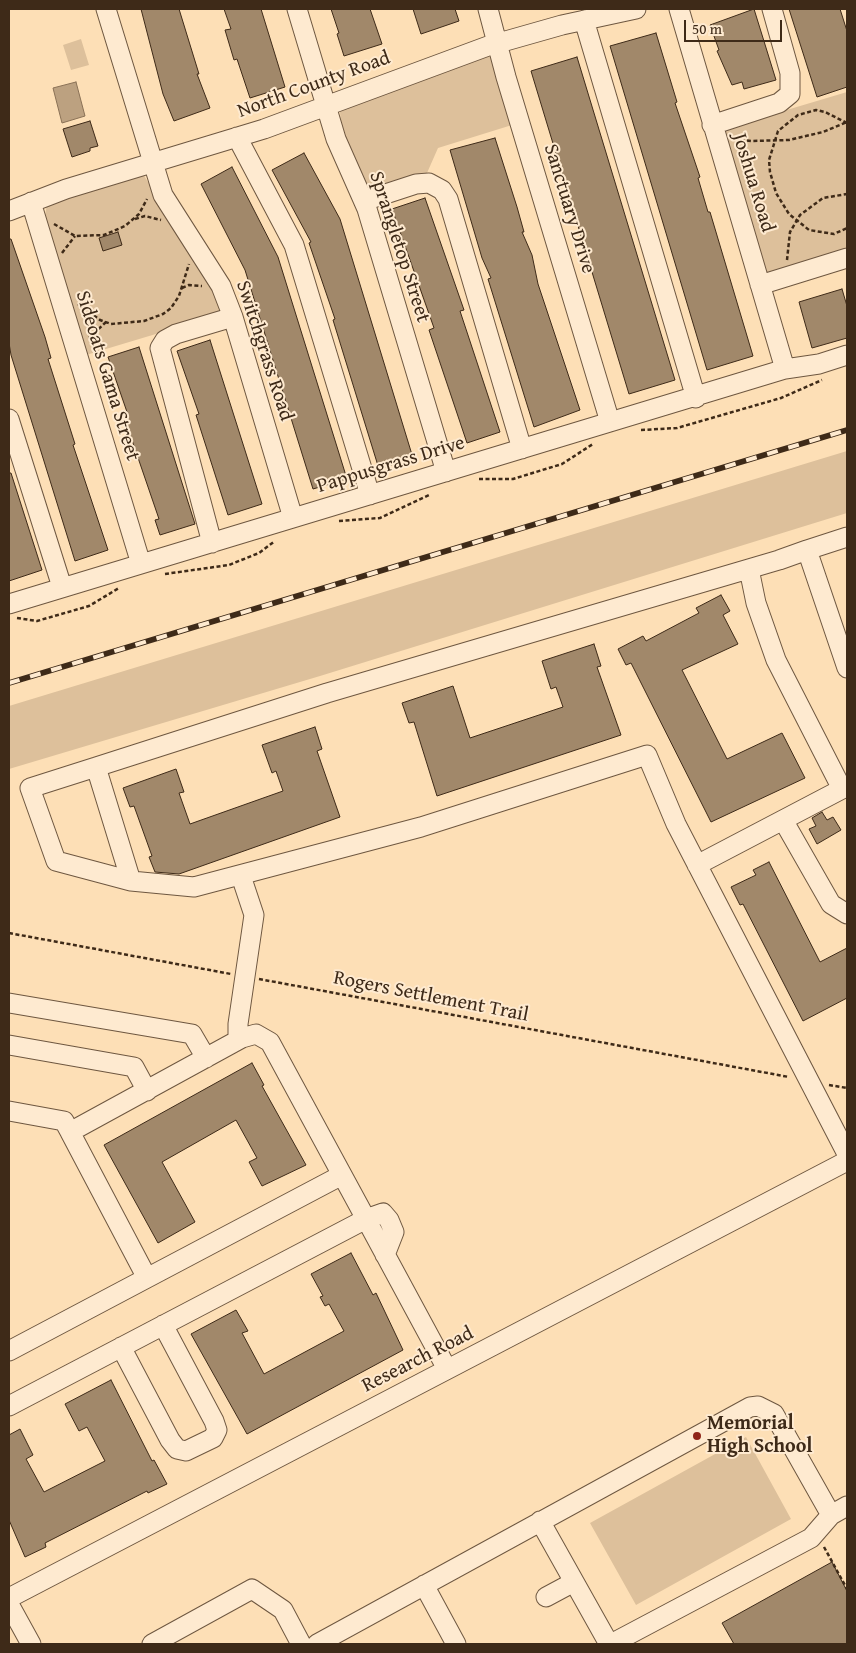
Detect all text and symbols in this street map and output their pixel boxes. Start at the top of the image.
scale bar [686,10,784,42]
text: 50 m [692,18,722,39]
street label: North County Road [234,46,394,124]
street label: Joshua Road [727,131,779,235]
street label: Sanctuary Drive [538,141,600,277]
street label: Sprangletop Street [363,168,435,326]
street label: Switchgrass Road [230,278,298,424]
street label: Sideoats Gama Street [70,288,144,464]
street label: Pappusgrass Drive [314,431,468,499]
street label: Rogers Settlement Trail [331,966,531,1028]
street label: Research Road [358,1322,478,1398]
place label: Memorial High School [707,1412,813,1459]
marker: Memorial High School [691,1430,703,1442]

